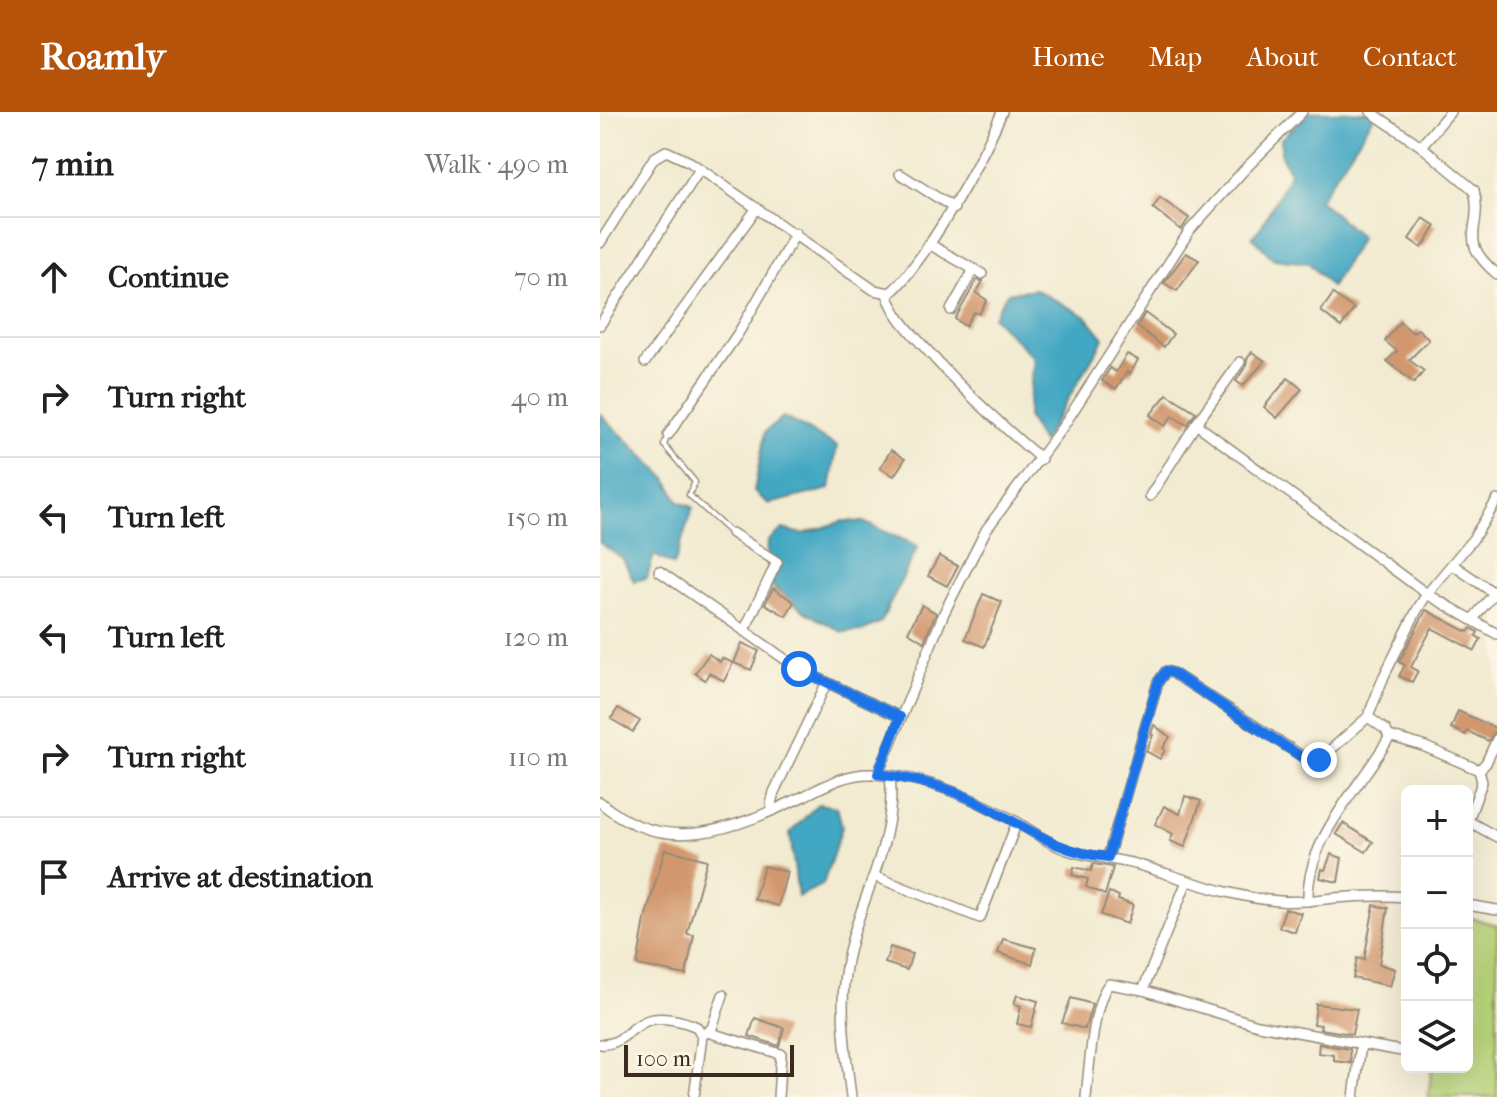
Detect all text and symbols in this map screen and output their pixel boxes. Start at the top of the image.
text: Roamly [40,34,166,79]
text: Home [1032,40,1105,73]
text: Map [1149,40,1202,73]
text: About [1246,40,1319,73]
text: Contact [1363,40,1457,73]
text: 7 min [32,144,114,184]
text: Walk · 490 m [425,149,568,180]
icon: ahead [32,255,76,299]
text: Continue [108,260,229,295]
text: 70 m [514,262,568,293]
icon: right [32,375,76,419]
text: Turn right [108,380,246,415]
text: 40 m [511,382,568,413]
icon: left [32,495,76,539]
text: Turn left [108,500,225,535]
text: 150 m [506,502,568,533]
icon: left [32,615,76,659]
text: Turn left [108,620,225,655]
text: 120 m [504,622,568,653]
route start [781,651,817,687]
icon: right [32,735,76,779]
text: Turn right [108,740,246,775]
text: 110 m [508,742,568,773]
route end [1301,742,1337,778]
map controls [1401,785,1473,1073]
button: + [1401,785,1473,857]
icon: arrive [32,855,76,899]
button: − [1401,857,1473,929]
text: Arrive at destination [108,860,373,895]
button: locate [1401,929,1473,1001]
button: layers [1401,1001,1473,1073]
scale bar [624,1041,794,1077]
text: 100 m [636,1046,691,1072]

